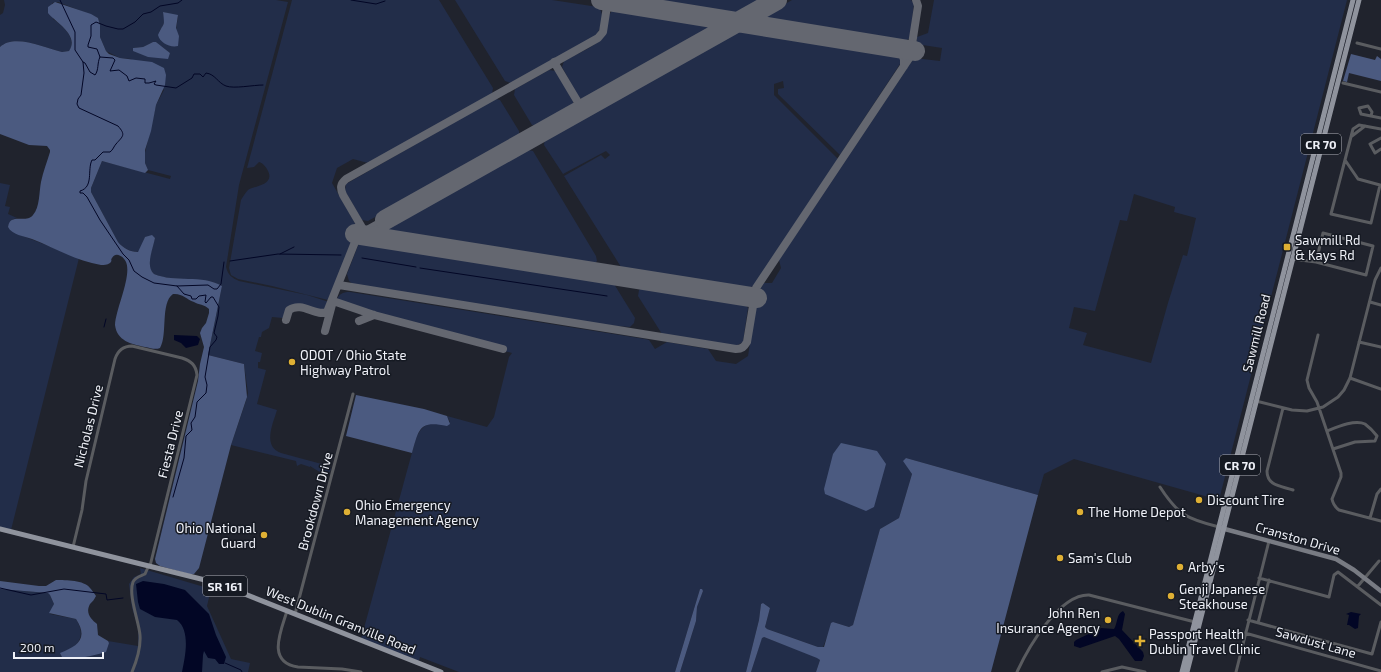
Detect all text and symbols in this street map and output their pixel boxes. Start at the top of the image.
road number: CR 70 [1301,134,1341,154]
place label: Sawmill Rd & Kays Rd [1295,232,1361,263]
marker: Sawmill Rd & Kays Rd [1282,242,1292,252]
street label: Sawmill Road [1239,292,1273,374]
place label: ODOT / Ohio State Highway Patrol [300,347,407,378]
marker: ODOT / Ohio State Highway Patrol [287,357,297,367]
street label: Nicholas Drive [70,383,106,469]
street label: Fiesta Drive [154,408,186,480]
street label: Brookdown Drive [294,450,336,552]
road number: CR 70 [1220,455,1260,475]
place label: Discount Tire [1207,492,1284,508]
marker: Discount Tire [1194,495,1204,505]
place label: Ohio Emergency Management Agency [355,497,479,528]
place label: The Home Depot [1088,504,1186,520]
marker: Ohio Emergency Management Agency [342,507,352,517]
marker: The Home Depot [1075,507,1085,517]
street label: Cranston Drive [1254,518,1342,558]
place label: Ohio National Guard [176,520,256,551]
marker: Ohio National Guard [259,530,269,540]
place label: Sam's Club [1068,550,1132,566]
marker: Sam's Club [1055,553,1065,563]
place label: Arby's [1188,559,1225,575]
marker: Arby's [1175,562,1185,572]
road number: SR 161 [203,576,247,596]
place label: Genji Japanese Steakhouse [1179,581,1265,612]
street label: West Dublin Granville Road [264,583,418,657]
marker: Genji Japanese Steakhouse [1166,591,1176,601]
place label: John Ren Insurance Agency [996,605,1100,636]
marker: John Ren Insurance Agency [1103,615,1113,625]
street label: Sawdust Lane [1274,623,1358,661]
place label: Passport Health Dublin Travel Clinic [1149,626,1260,657]
scale bar [14,634,103,660]
marker: Passport Health Dublin Travel Clinic [1134,635,1146,647]
text: 200 m [20,640,54,654]

